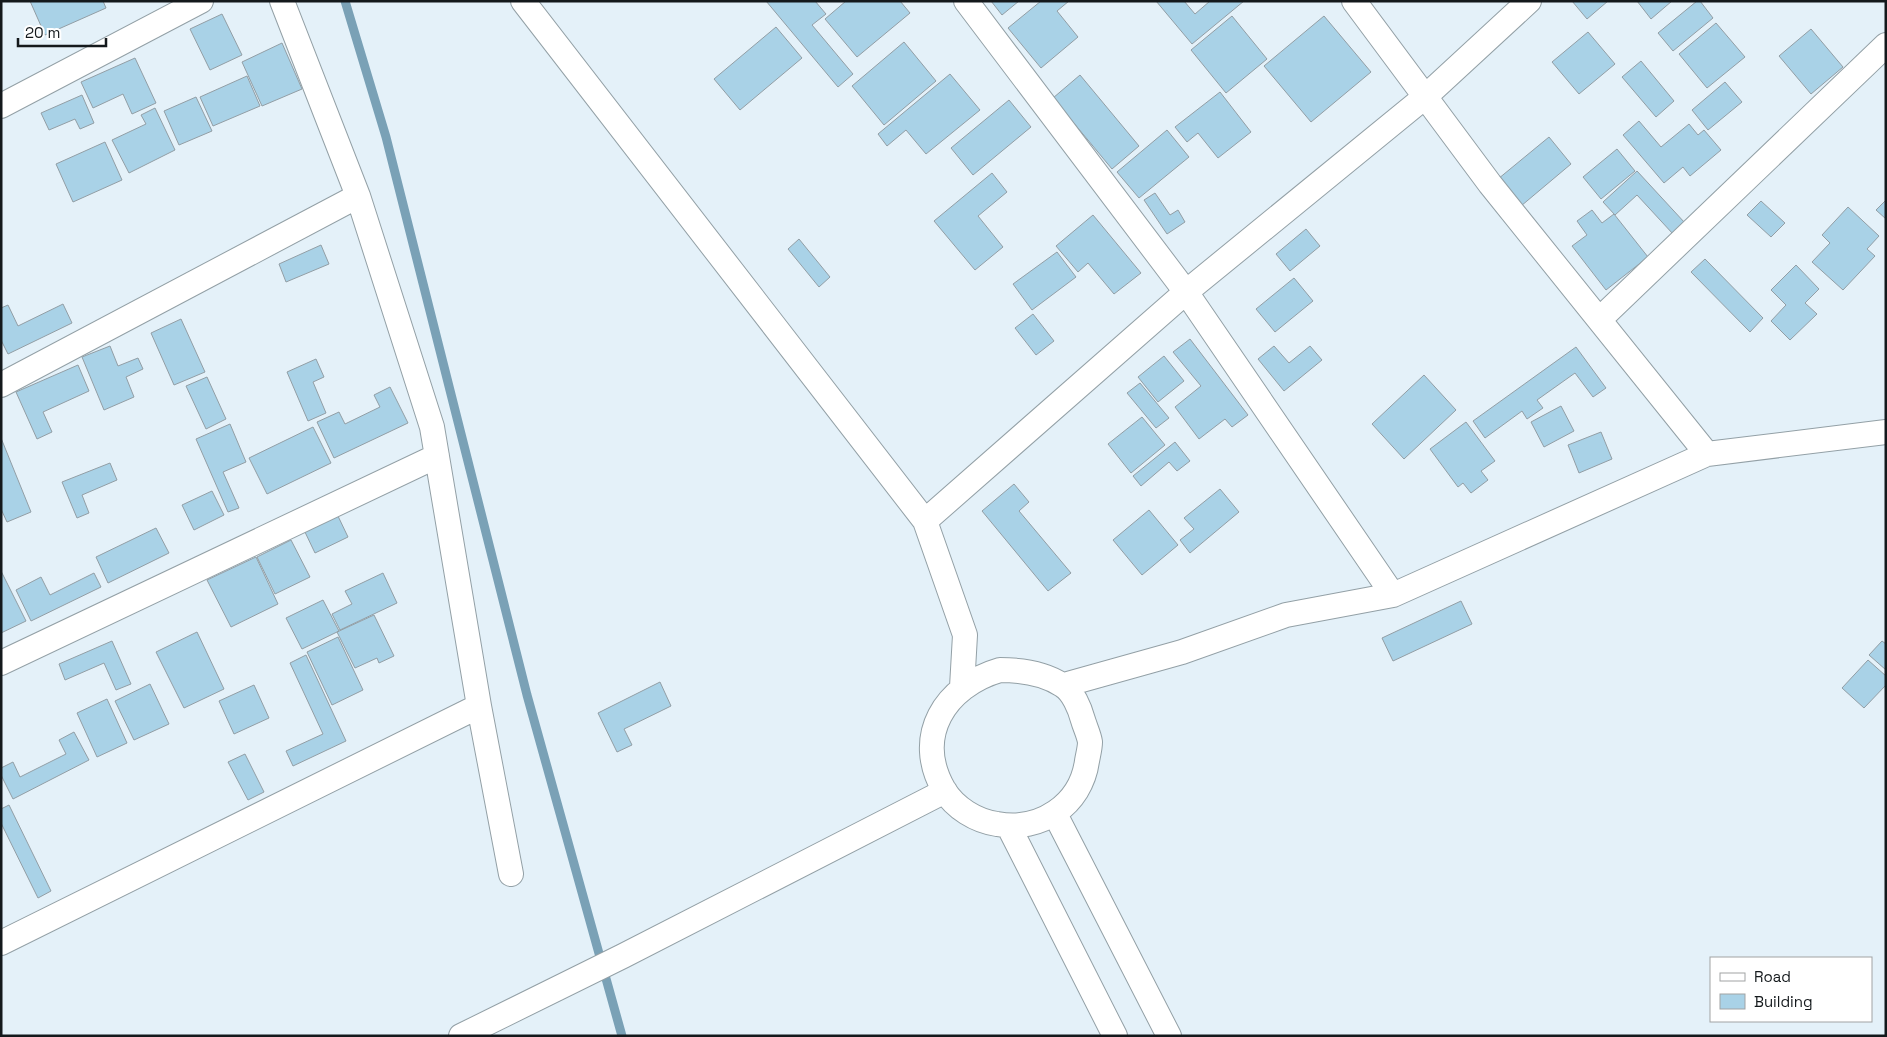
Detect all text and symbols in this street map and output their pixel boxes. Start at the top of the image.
scale bar [18,15,105,47]
text: 20 m [25,23,60,42]
legend [1710,957,1872,1022]
text: Road [1754,967,1791,986]
text: Building [1754,992,1813,1011]

